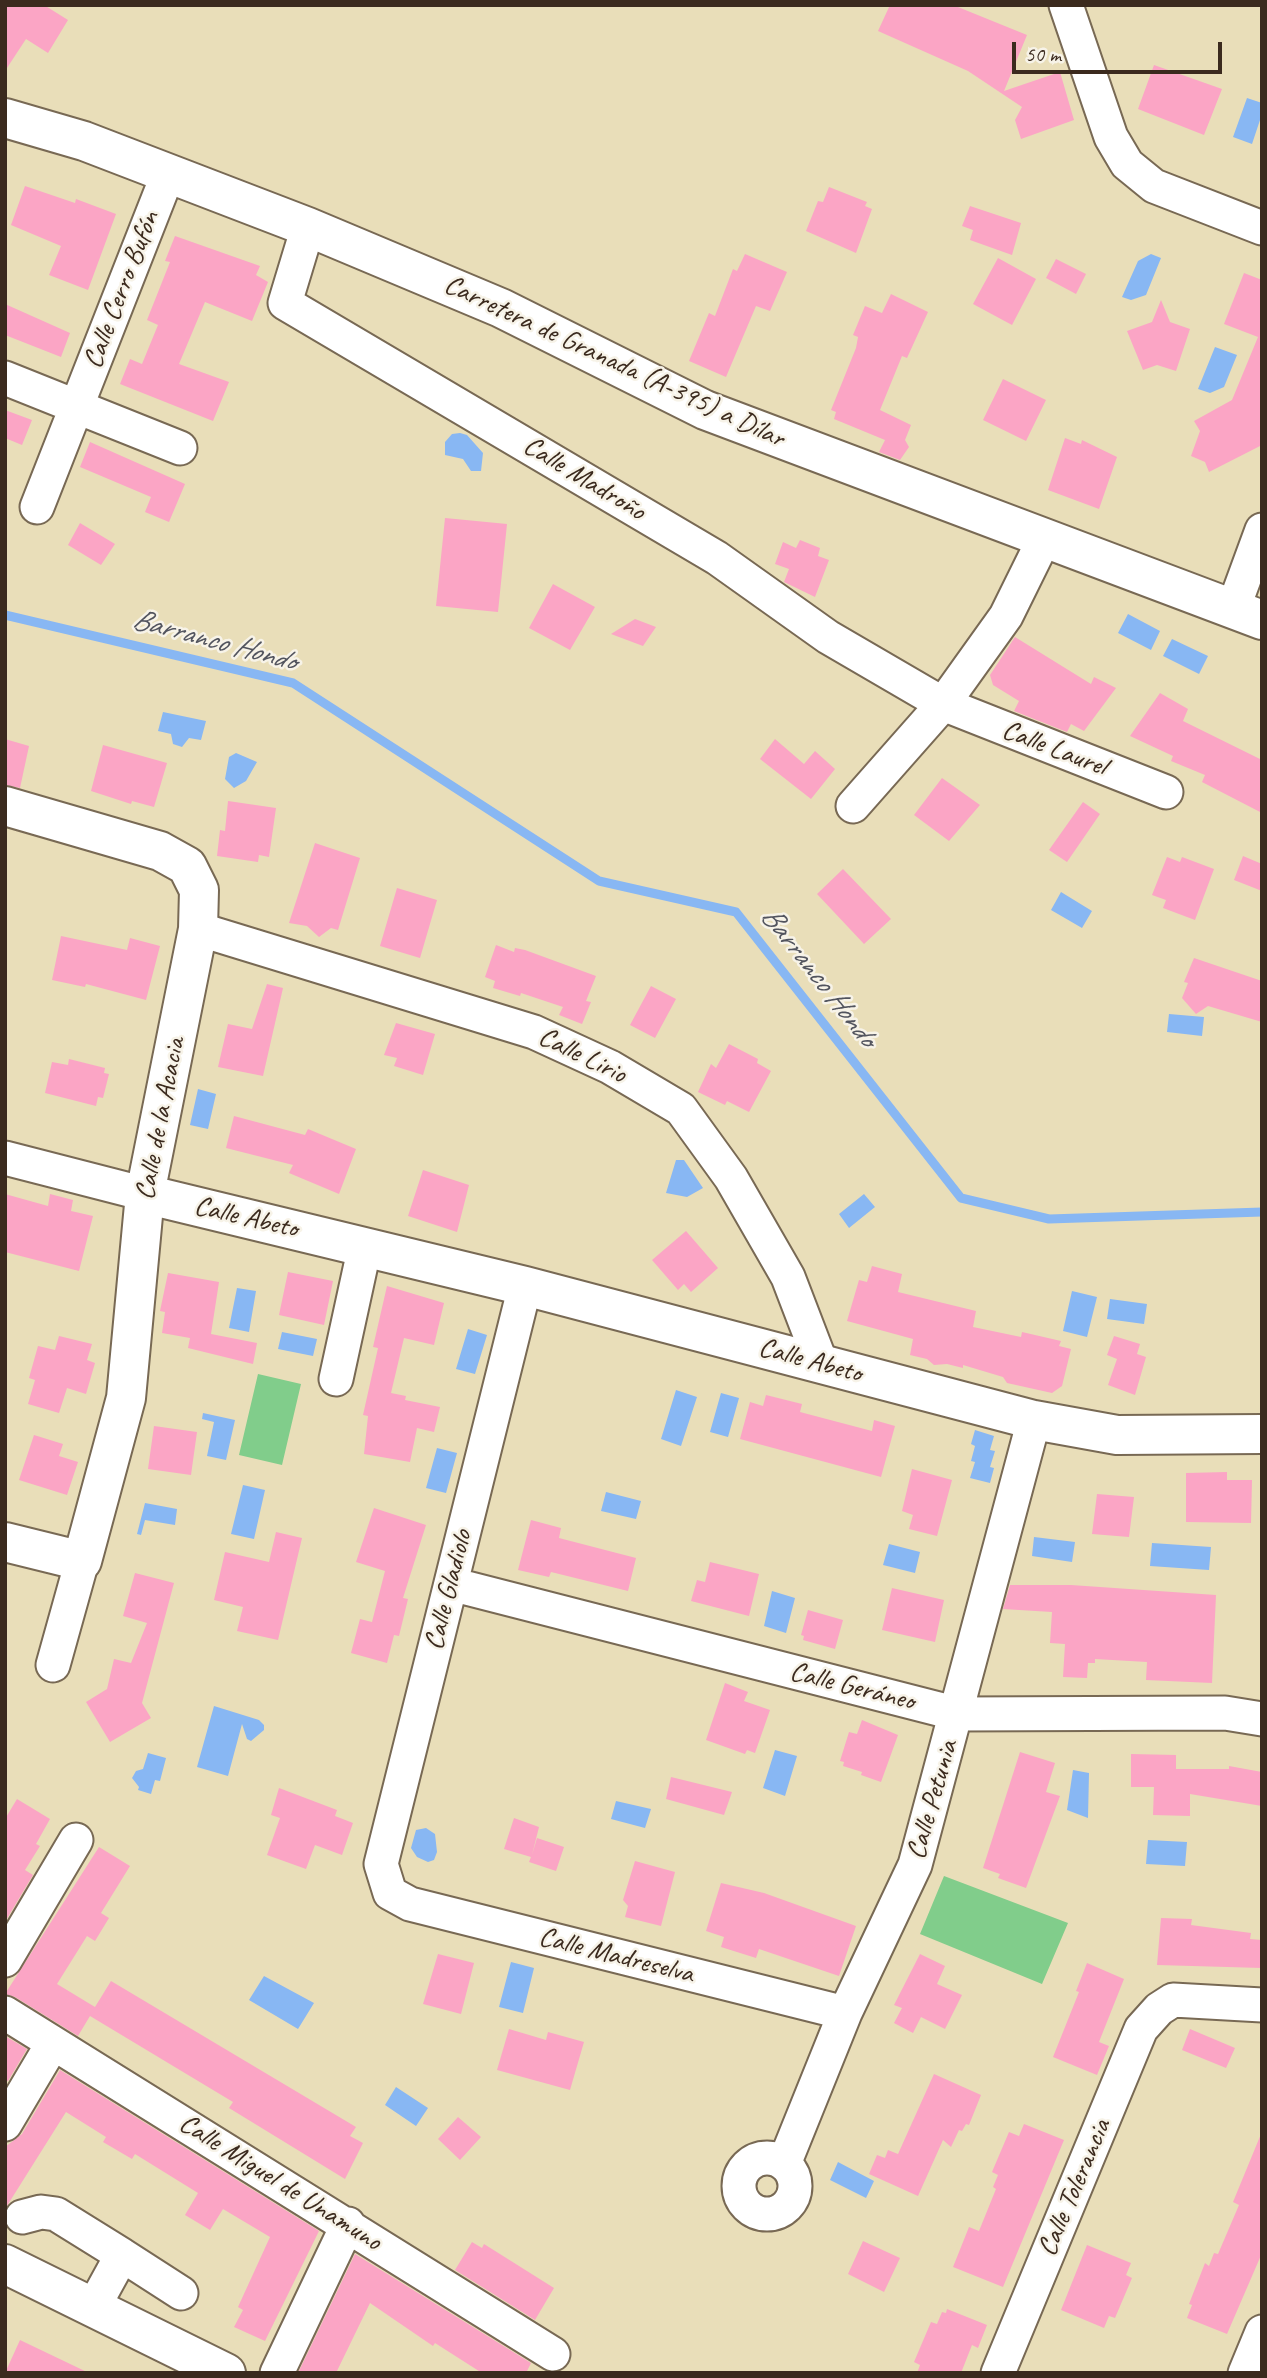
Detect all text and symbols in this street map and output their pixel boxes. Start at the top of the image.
scale bar [1015,28,1225,72]
text: 50 m [1025,41,1061,67]
street label: Calle Cerro Bufón [77,207,167,373]
street label: Carretera de Granada (A-395) a Dílar [439,268,789,456]
street label: Calle Madroño [517,429,651,529]
water label: Barranco Hondo [128,602,300,680]
street label: Calle Laurel [997,714,1111,784]
water label: Barranco Hondo [752,900,884,1054]
street label: Calle Lirio [533,1020,631,1092]
street label: Calle de la Acacia [129,1035,193,1203]
street label: Calle Abeto [191,1190,301,1246]
street label: Calle Abeto [755,1331,865,1391]
street label: Calle Gladiolo [418,1527,480,1653]
street label: Calle Geráneo [786,1655,918,1719]
street label: Calle Petunia [900,1737,966,1863]
street label: Calle Madreselva [535,1921,697,1991]
street label: Calle Miguel de Unamuno [172,2107,388,2259]
street label: Calle Tolerancia [1031,2115,1119,2261]

